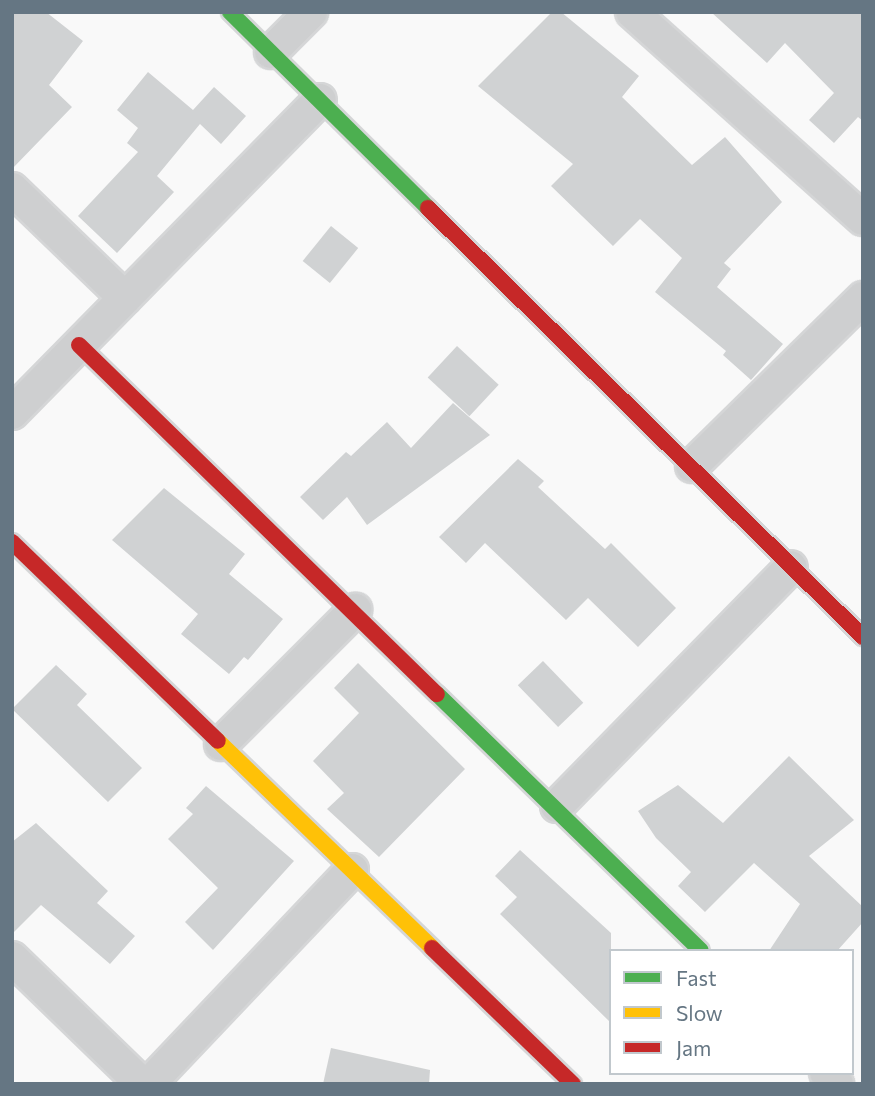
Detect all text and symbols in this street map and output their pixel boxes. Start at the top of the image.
legend [609,949,854,1075]
text: Fast [676,965,717,990]
text: Slow [676,1000,723,1025]
text: Jam [676,1035,711,1060]

